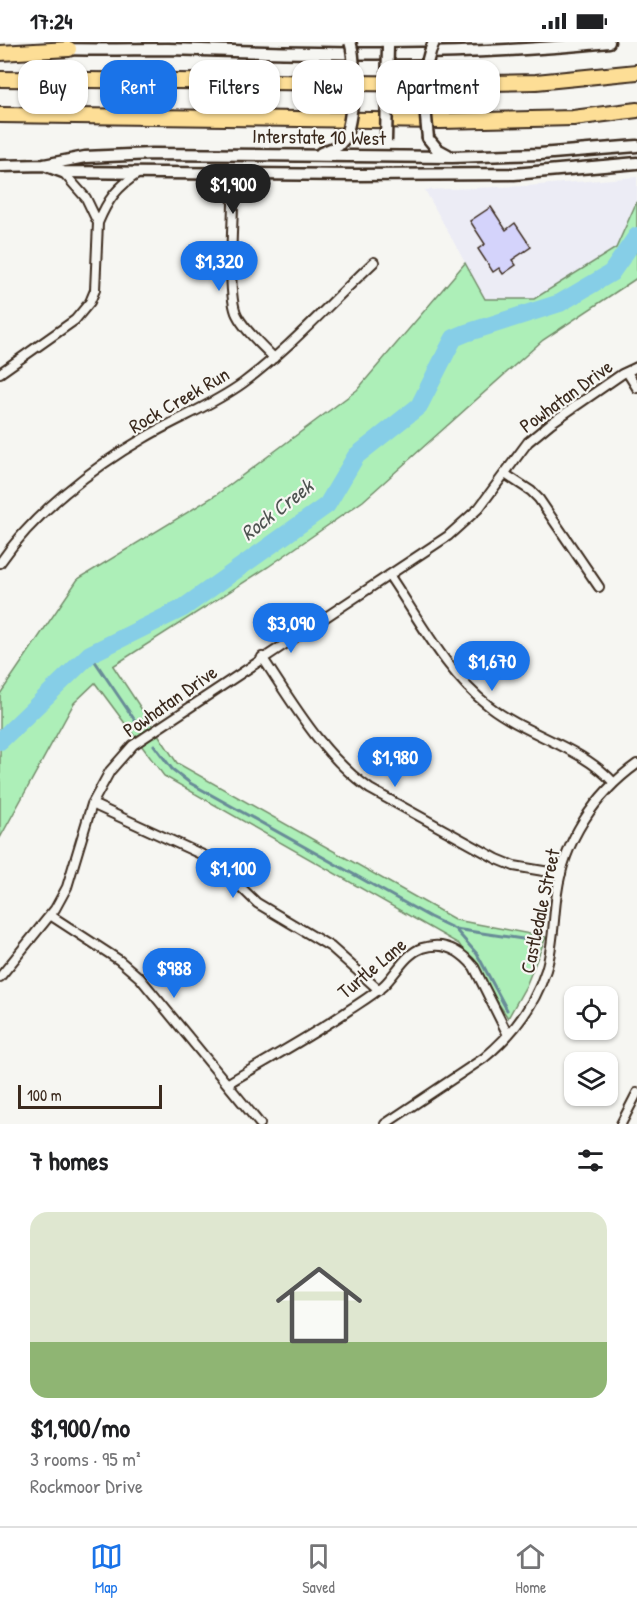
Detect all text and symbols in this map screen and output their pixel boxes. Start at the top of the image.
text: 17:24 [30,6,73,36]
chip: Buy [18,60,88,114]
chip: Rent [100,60,177,114]
chip: Filters [189,60,280,114]
chip: New [292,60,364,114]
chip: Apartment [376,60,500,114]
street label: Interstate 10 West [252,122,387,151]
pin: $1,900 [184,164,282,215]
text: $1,900 [210,170,256,197]
pin: $1,320 [170,241,268,292]
text: $1,320 [195,247,243,274]
street label: Powhatan Drive [514,353,618,439]
street label: Rock Creek Run [124,360,234,439]
water label: Rock Creek [234,471,321,547]
pin: $3,090 [242,603,340,654]
text: $3,090 [267,609,315,636]
pin: $1,670 [443,641,541,692]
text: $1,670 [468,647,516,674]
street label: Powhatan Drive [117,658,222,743]
pin: $1,980 [346,737,444,788]
text: $1,980 [372,743,418,770]
street label: Castledale Street [513,845,566,976]
pin: $1,100 [184,848,282,899]
text: $1,100 [210,854,256,881]
street label: Turtle Lane [332,931,412,1004]
pin: $988 [138,948,210,999]
text: $988 [157,954,191,981]
map controls [564,986,618,1106]
button: locate [564,986,618,1040]
button: layers [564,1052,618,1106]
scale bar [18,1082,162,1110]
text: 100 m [27,1084,62,1106]
text: 7 homes [30,1143,108,1178]
icon: filters [574,1144,607,1177]
icon: home [265,1251,373,1359]
text: $1,900/mo [30,1410,130,1445]
text: 3 rooms · 95 m² [30,1445,140,1472]
text: Rockmoor Drive [30,1472,143,1499]
tab: Map [90,1540,123,1598]
tab: Saved [302,1540,335,1598]
tab: Home [514,1540,547,1598]

